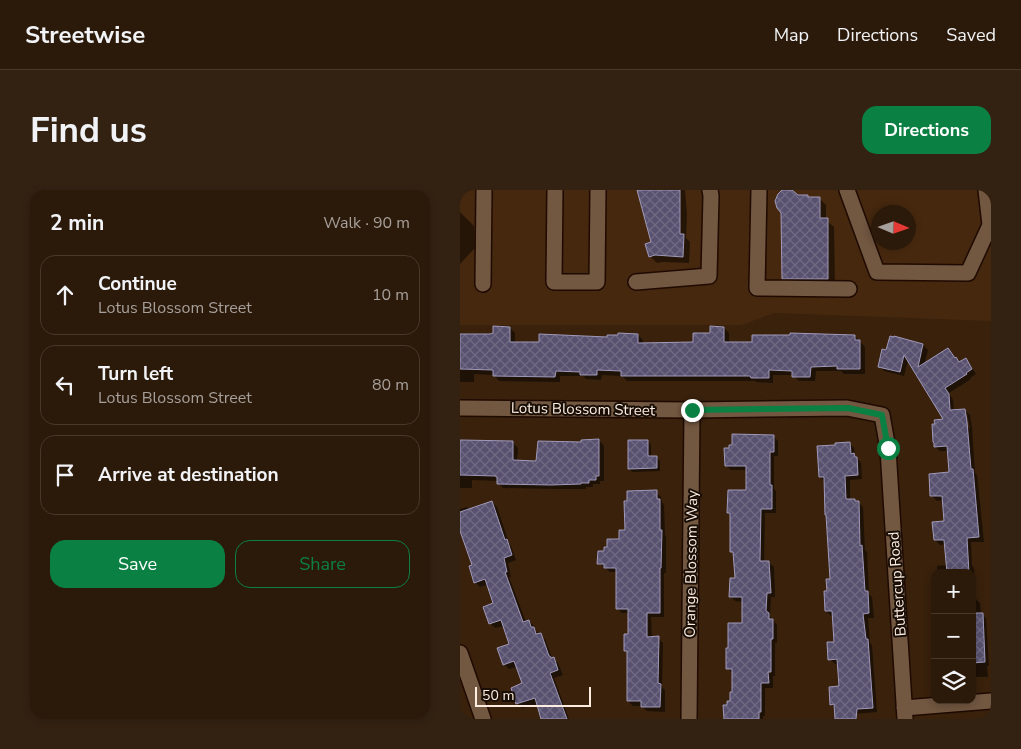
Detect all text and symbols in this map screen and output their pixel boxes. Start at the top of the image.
text: Streetwise [25,19,145,51]
text: Map [774,23,809,47]
text: Directions [837,23,918,47]
text: Saved [946,23,996,47]
button: Directions [862,106,991,154]
text: Find us [30,107,147,154]
north arrow [871,205,916,250]
text: 2 min [50,209,104,237]
text: Walk · 90 m [323,212,410,234]
text: Continue [98,271,177,297]
icon: ahead [51,281,79,309]
text: 10 m [372,284,409,306]
text: Lotus Blossom Street [98,297,252,319]
text: Turn left [98,361,173,387]
icon: left [51,371,79,399]
text: 80 m [372,374,409,396]
text: Lotus Blossom Street [98,387,252,409]
street label: Lotus Blossom Street [511,398,656,420]
route end [681,399,704,422]
route start [877,437,900,460]
icon: arrive [51,461,79,489]
text: Arrive at destination [98,462,279,488]
street label: Orange Blossom Way [680,490,702,638]
street label: Buttercup Road [883,531,911,637]
button: Save [50,540,225,588]
button: Share [235,540,410,588]
map controls [931,569,976,704]
button: + [931,569,976,614]
button: − [931,614,976,659]
button: layers [931,659,976,704]
scale bar [475,684,591,707]
text: 50 m [482,686,514,705]

